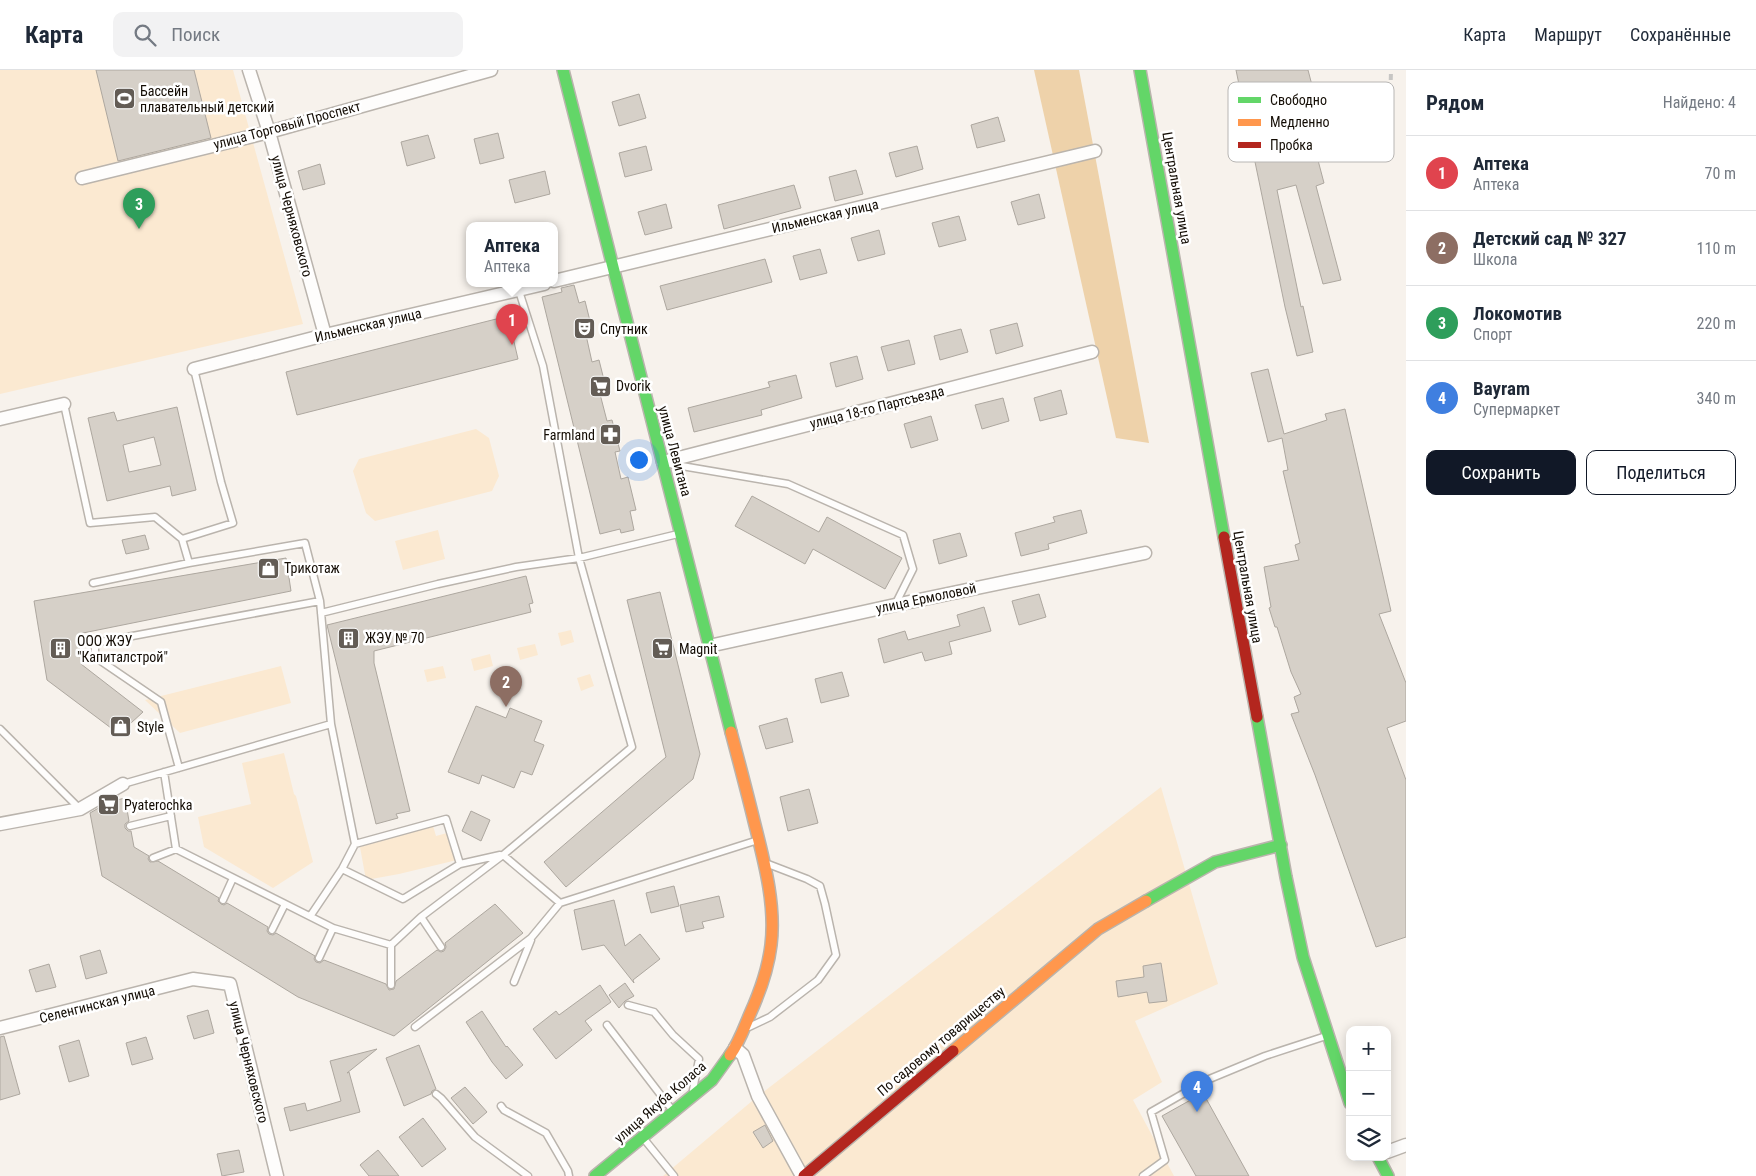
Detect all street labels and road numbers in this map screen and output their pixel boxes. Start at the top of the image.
street label: улица Торговый Проспект [212,98,362,152]
street label: Центральная улица [1159,131,1195,245]
street label: улица Черняховского [268,154,316,278]
street label: Ильменская улица [770,196,880,236]
street label: Ильменская улица [313,305,423,345]
street label: улица 18-го Партсъезда [808,383,946,431]
street label: улица Левитана [655,404,695,498]
street label: Центральная улица [1230,530,1266,644]
street label: улица Ермоловой [874,580,978,616]
street label: Селенгинская улица [38,982,156,1026]
street label: По садовому товариществу [874,983,1008,1099]
street label: улица Черняховского [226,999,272,1125]
street label: улица Якуба Коласа [611,1058,709,1146]

